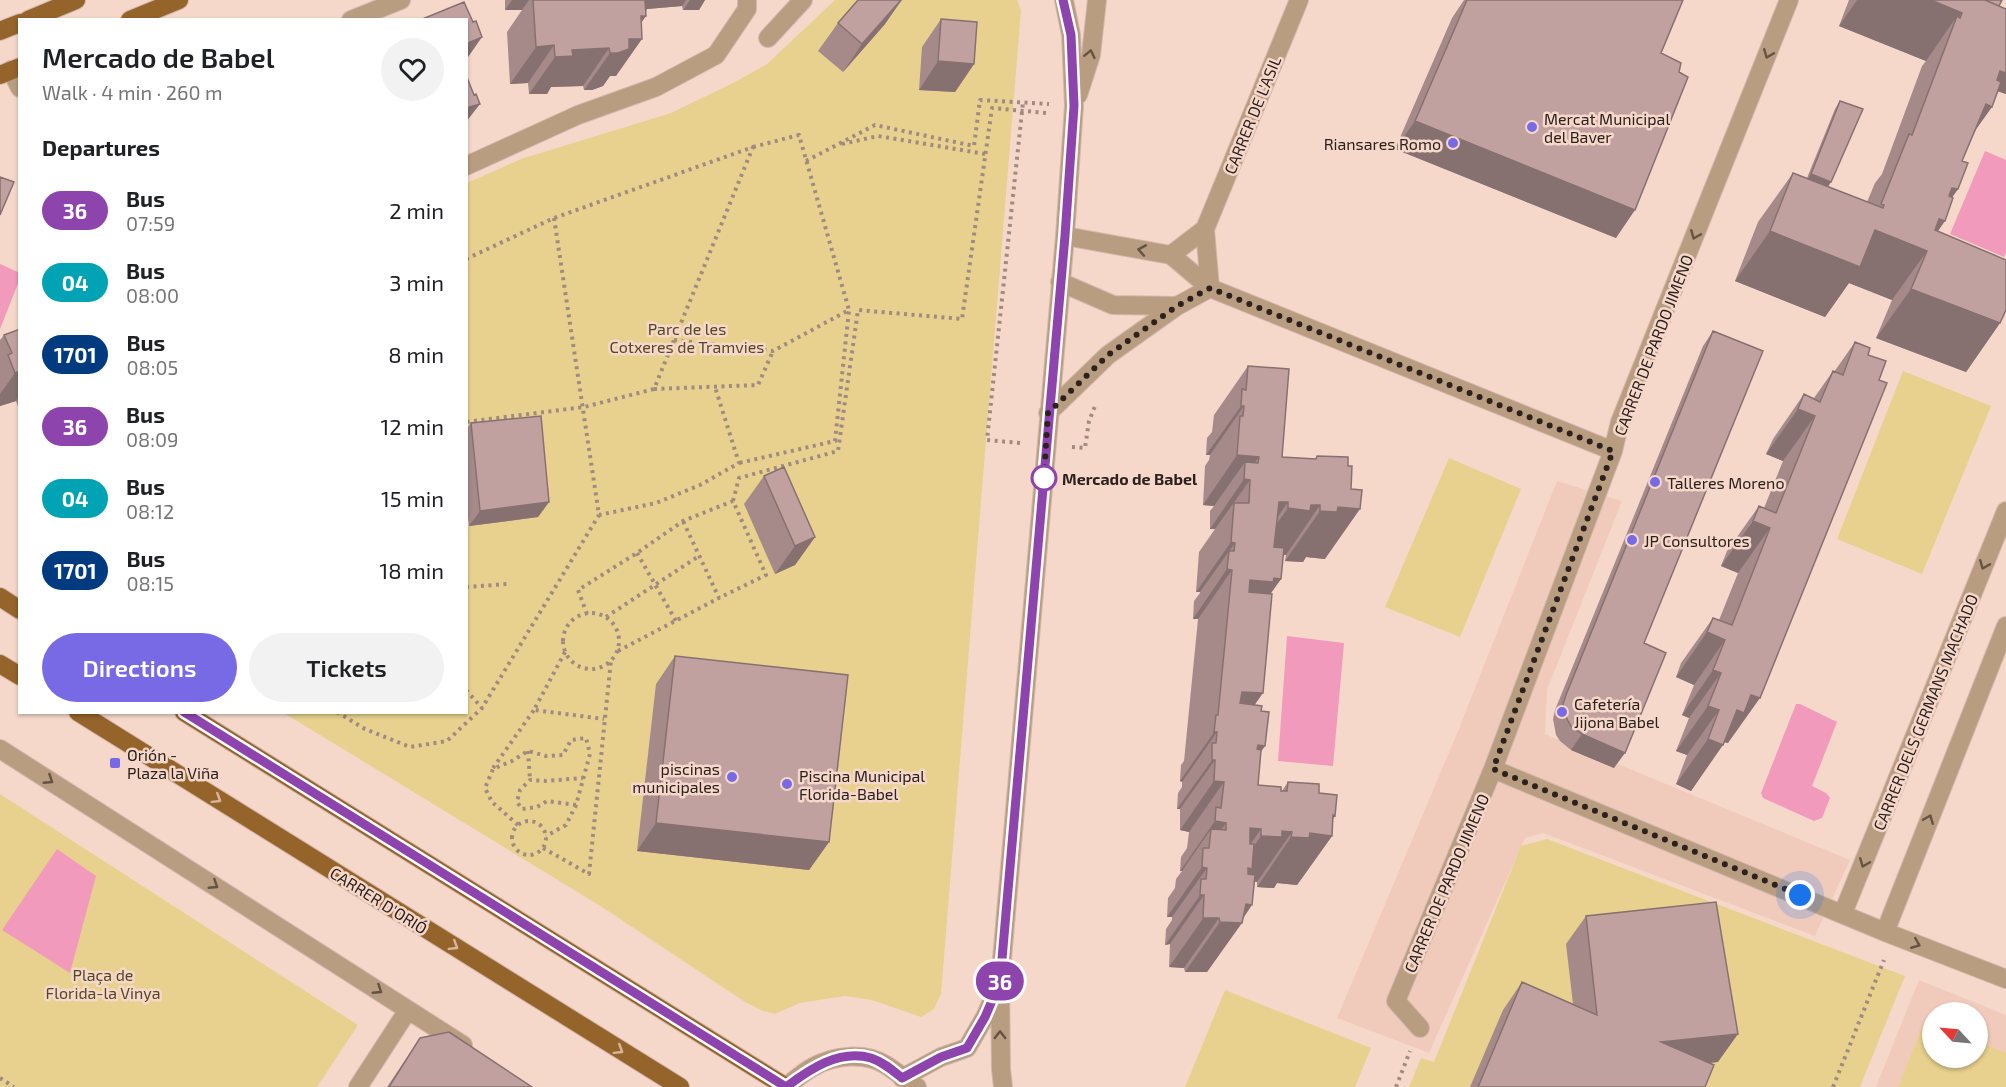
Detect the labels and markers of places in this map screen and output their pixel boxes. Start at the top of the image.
place label: Mercat Municipal del Baver [1544,109,1670,146]
marker: Mercat Municipal del Baver [1525,120,1539,134]
place label: Riansares Romo [1324,134,1441,153]
marker: Riansares Romo [1446,136,1460,150]
marker: Mercado de Babel [1031,465,1057,491]
place label: Mercado de Babel [1062,469,1198,488]
place label: Talleres Moreno [1667,473,1784,492]
marker: Talleres Moreno [1648,475,1662,489]
place label: JP Consultores [1644,531,1750,550]
marker: JP Consultores [1625,533,1639,547]
place label: Cafetería Jijona Babel [1574,694,1660,732]
marker: Cafetería Jijona Babel [1555,705,1569,719]
place label: Orión - Plaza la Viña [127,745,219,782]
marker: Orión - Plaza la Viña [108,756,122,770]
place label: piscinas municipales [632,759,720,796]
place label: Piscina Municipal Florida-Babel [799,766,925,803]
marker: piscinas municipales [725,770,739,784]
marker: Piscina Municipal Florida-Babel [780,777,794,791]

